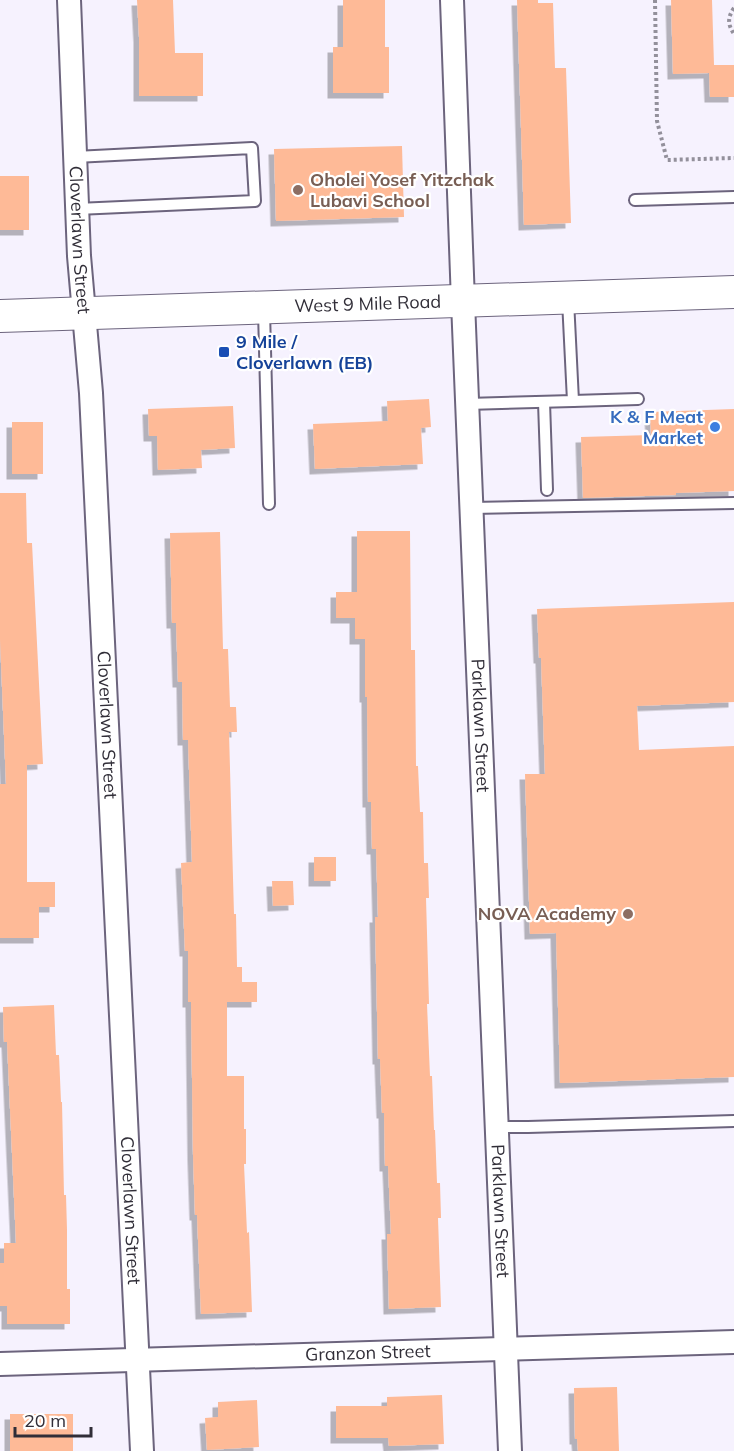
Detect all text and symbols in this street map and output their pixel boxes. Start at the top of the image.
street label: Cloverlawn Street [64,165,96,315]
place label: Oholei Yosef Yitzchak Lubavi School [310,168,495,212]
marker: Oholei Yosef Yitzchak Lubavi School [291,183,305,197]
street label: West 9 Mile Road [294,290,442,317]
place label: 9 Mile / Cloverlawn (EB) [236,330,373,374]
marker: 9 Mile / Cloverlawn (EB) [217,345,231,359]
place label: K & F Meat Market [610,405,703,449]
marker: K & F Meat Market [708,420,722,434]
street label: Cloverlawn Street [92,650,123,799]
street label: Parklawn Street [467,658,495,793]
place label: NOVA Academy [478,902,616,925]
marker: NOVA Academy [621,907,635,921]
street label: Cloverlawn Street [116,1136,146,1285]
street label: Parklawn Street [486,1144,515,1278]
street label: Granzon Street [305,1339,431,1366]
scale bar [15,1400,92,1438]
text: 20 m [24,1409,66,1432]

